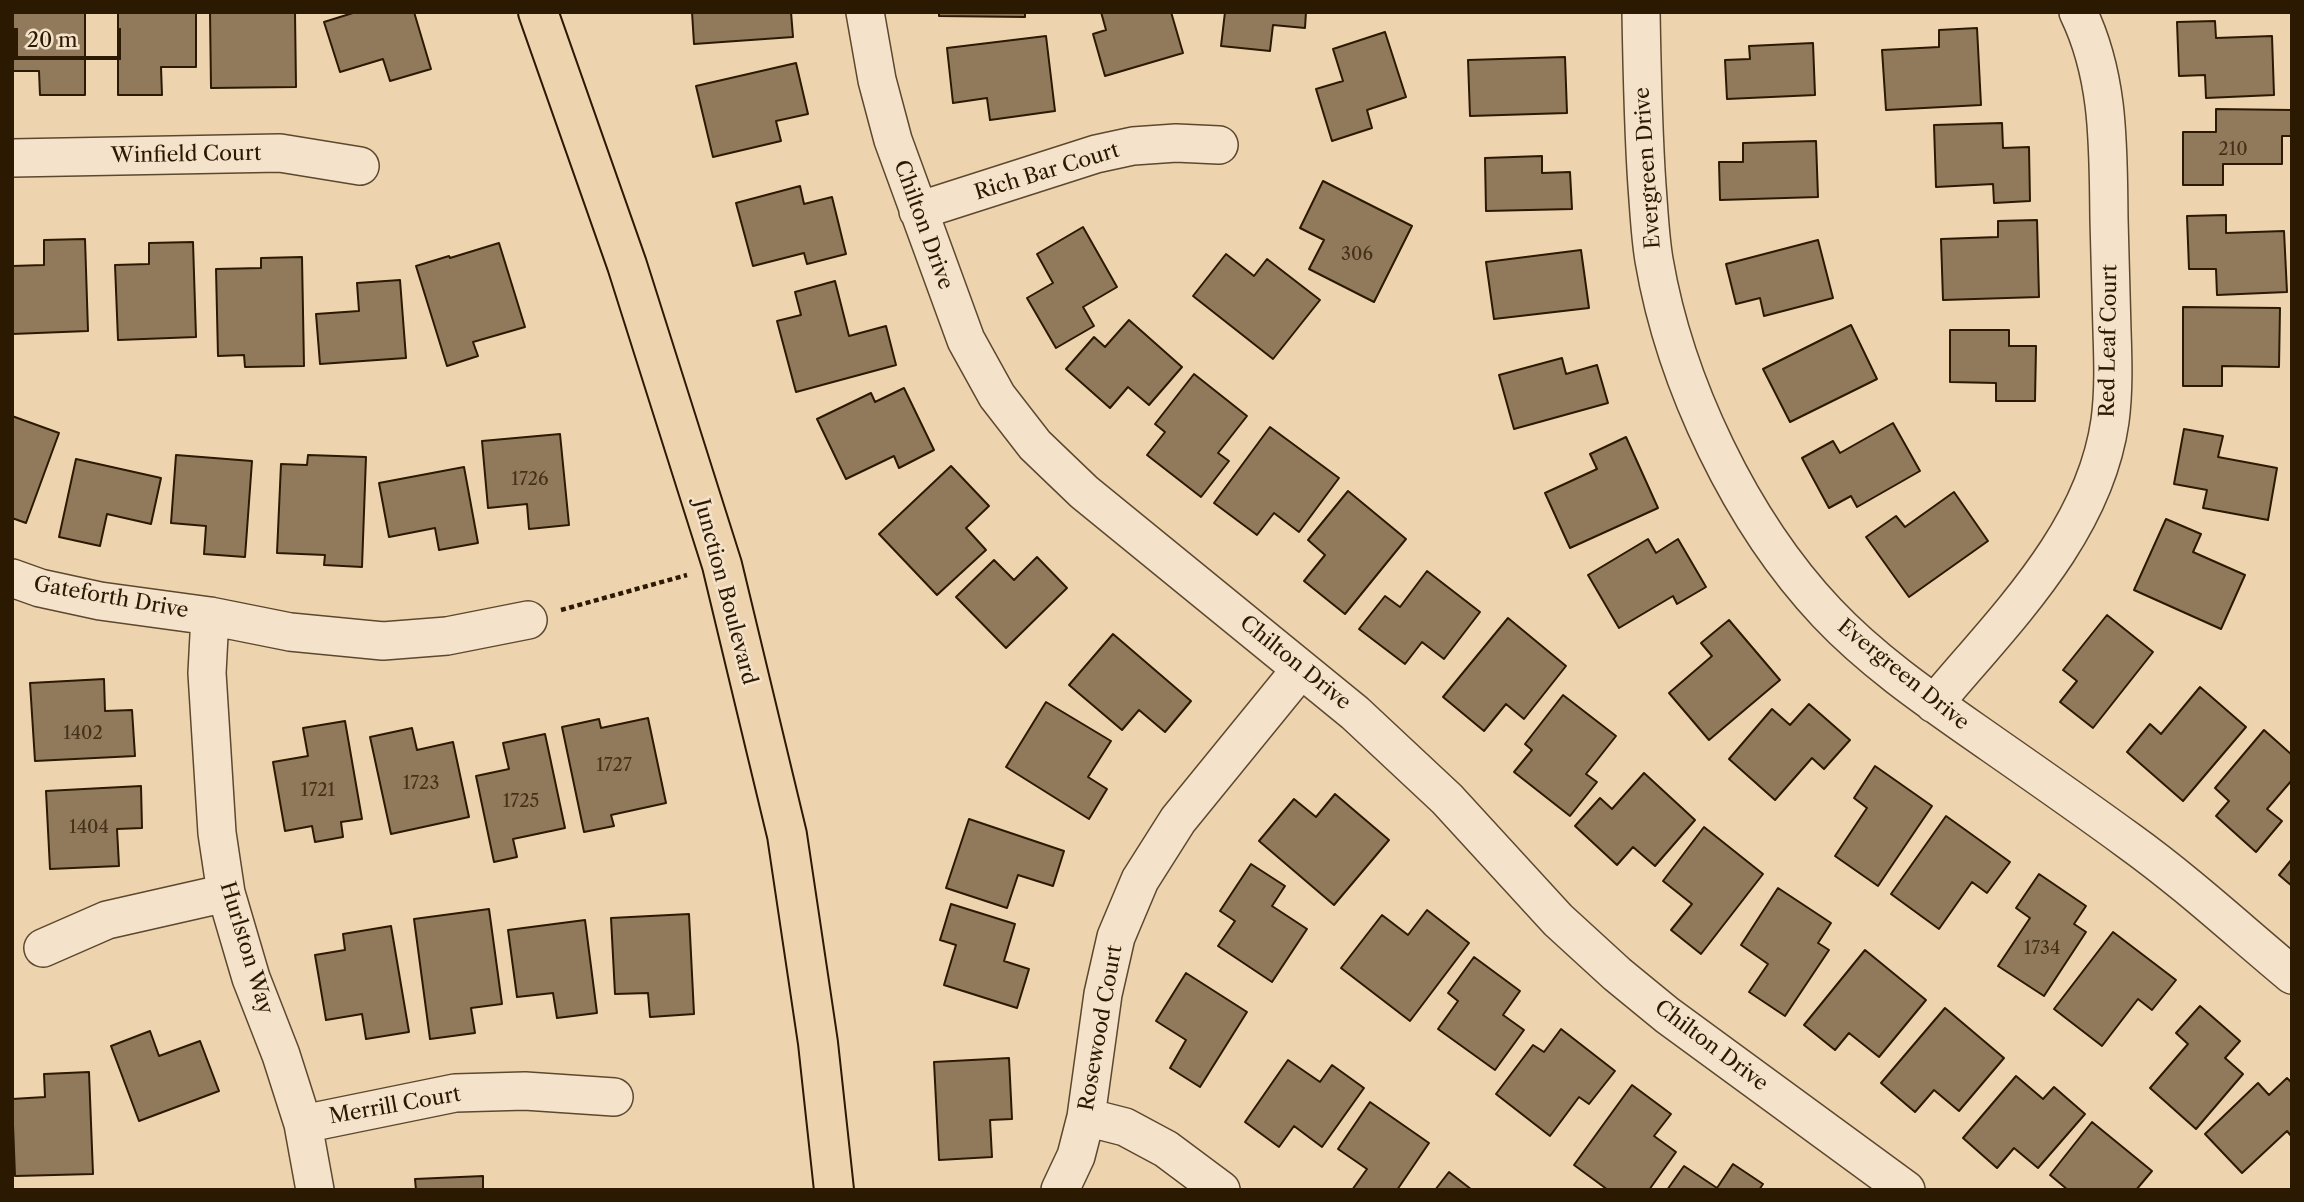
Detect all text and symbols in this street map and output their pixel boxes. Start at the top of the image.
scale bar [18,14,124,58]
text: 20 m [27,27,78,52]
street label: Evergreen Drive [1630,86,1666,250]
street label: Rich Bar Court [972,138,1122,206]
house number: 210 [2218,139,2248,161]
street label: Winfield Court [111,141,261,169]
street label: Chilton Drive [888,157,958,293]
house number: 306 [1341,244,1373,266]
street label: Red Leaf Court [2095,264,2123,418]
house number: 1726 [511,469,549,491]
street label: Junction Boulevard [688,496,762,688]
street label: Gateforth Drive [32,572,190,624]
street label: Chilton Drive [1234,611,1356,715]
street label: Evergreen Drive [1832,614,1974,736]
house number: 1402 [63,723,103,745]
house number: 1727 [596,755,632,777]
house number: 1723 [403,773,439,795]
house number: 1721 [301,780,335,802]
house number: 1725 [503,791,539,813]
house number: 1404 [69,817,109,839]
street label: Hurlston Way [214,879,278,1017]
house number: 1734 [2024,938,2060,960]
street label: Rosewood Court [1074,943,1128,1113]
street label: Chilton Drive [1649,995,1773,1097]
street label: Merrill Court [327,1082,463,1130]

